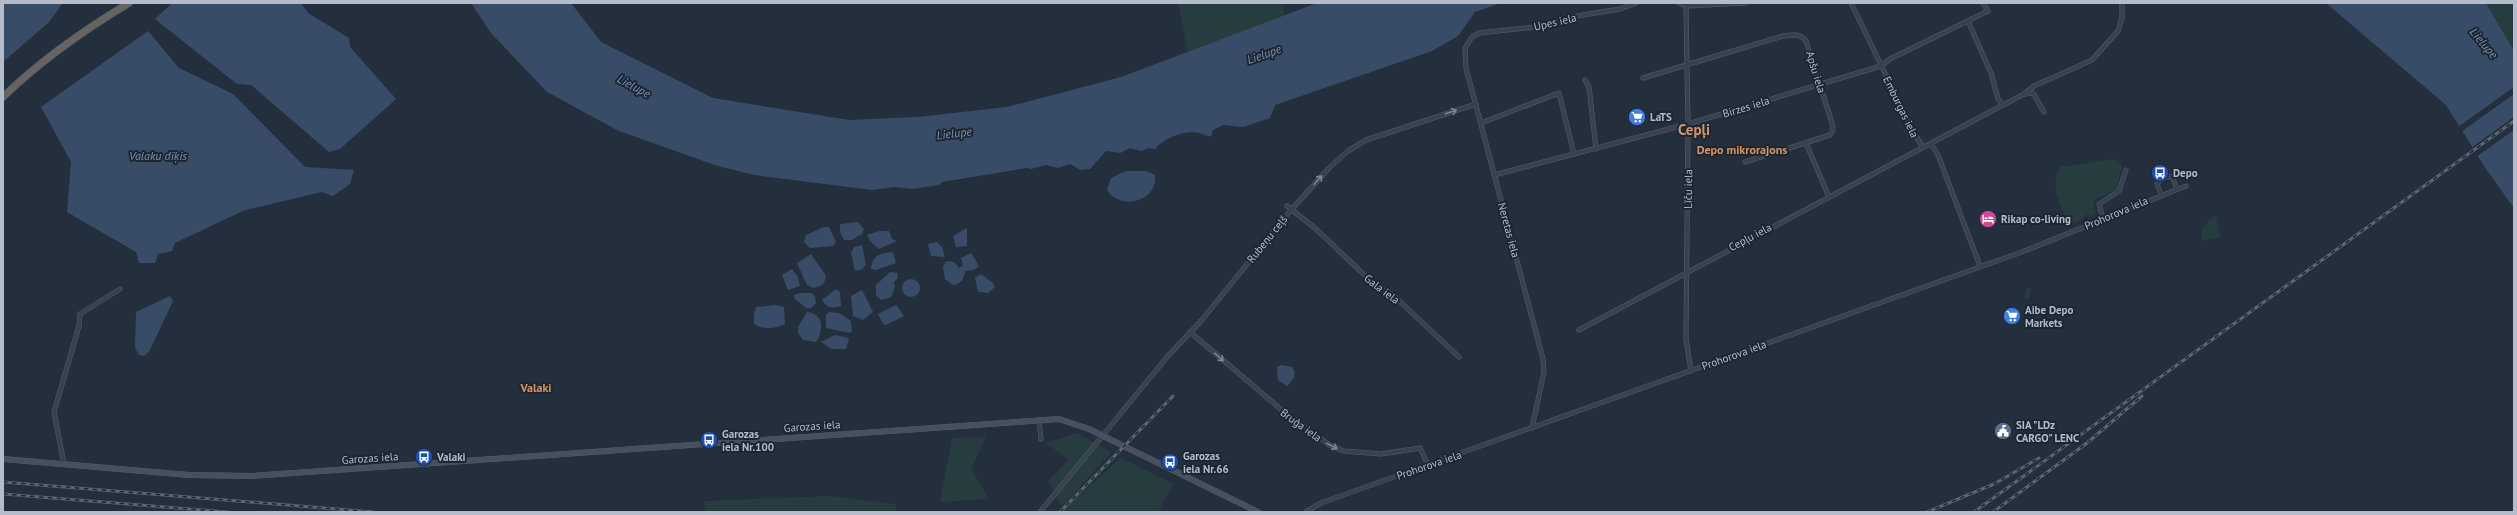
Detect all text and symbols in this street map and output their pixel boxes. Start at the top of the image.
street label: Upes iela [1532,10,1578,34]
water label: Lielupe [2467,25,2501,62]
water label: Lielupe [1245,41,1284,67]
street label: Apšu iela [1803,49,1829,95]
water label: Lielupe [615,71,654,101]
street label: Emburgas iela [1880,74,1922,140]
street label: Birzes iela [1721,93,1771,121]
supermarket icon: LaTS [1627,107,1647,127]
one-way arrow [1444,108,1457,115]
place label: LaTS [1650,110,1672,124]
district label: Cepļi [1678,120,1710,139]
water label: Lielupe [935,123,973,143]
district label: Depo mikrorajons [1697,142,1787,157]
water label: Valaku dīķis [129,148,187,164]
bus stop icon: Depo [2150,163,2170,183]
place label: Depo [2173,166,2198,180]
street label: Līču iela [1681,169,1695,209]
one-way arrow [1313,175,1322,186]
street label: Prohorova iela [2082,193,2150,233]
street label: Neretas iela [1495,201,1523,259]
hotel icon: Rikap co-living [1978,209,1998,229]
street label: Rubeņu ceļš [1244,212,1291,266]
place label: Rikap co-living [2001,212,2071,226]
street label: Cepļu iela [1726,220,1774,254]
street label: Gala iela [1361,271,1403,307]
place label: Aibe Depo Markets [2025,303,2074,330]
supermarket icon: Aibe Depo Markets [2002,306,2022,326]
street label: Prohorova iela [1700,337,1768,373]
one-way arrow [1214,352,1224,362]
district label: Valaki [519,380,552,395]
street label: Bruģa iela [1278,405,1324,445]
street label: Garozas iela [783,417,841,435]
place label: SIA "LDz CARGO" LENC [2016,418,2079,445]
public building icon: SIA "LDz CARGO" LENC [1993,421,2013,441]
place label: Garozas iela Nr.100 [722,427,774,454]
bus stop icon: Garozas iela Nr.100 [699,430,719,450]
one-way arrow [1326,443,1338,450]
bus stop icon: Valaki [414,447,434,467]
street label: Prohorova iela [1395,447,1463,483]
street label: Garozas iela [341,449,399,467]
place label: Garozas iela Nr.66 [1183,449,1229,476]
place label: Valaki [436,450,466,464]
bus stop icon: Garozas iela Nr.66 [1160,452,1180,472]

